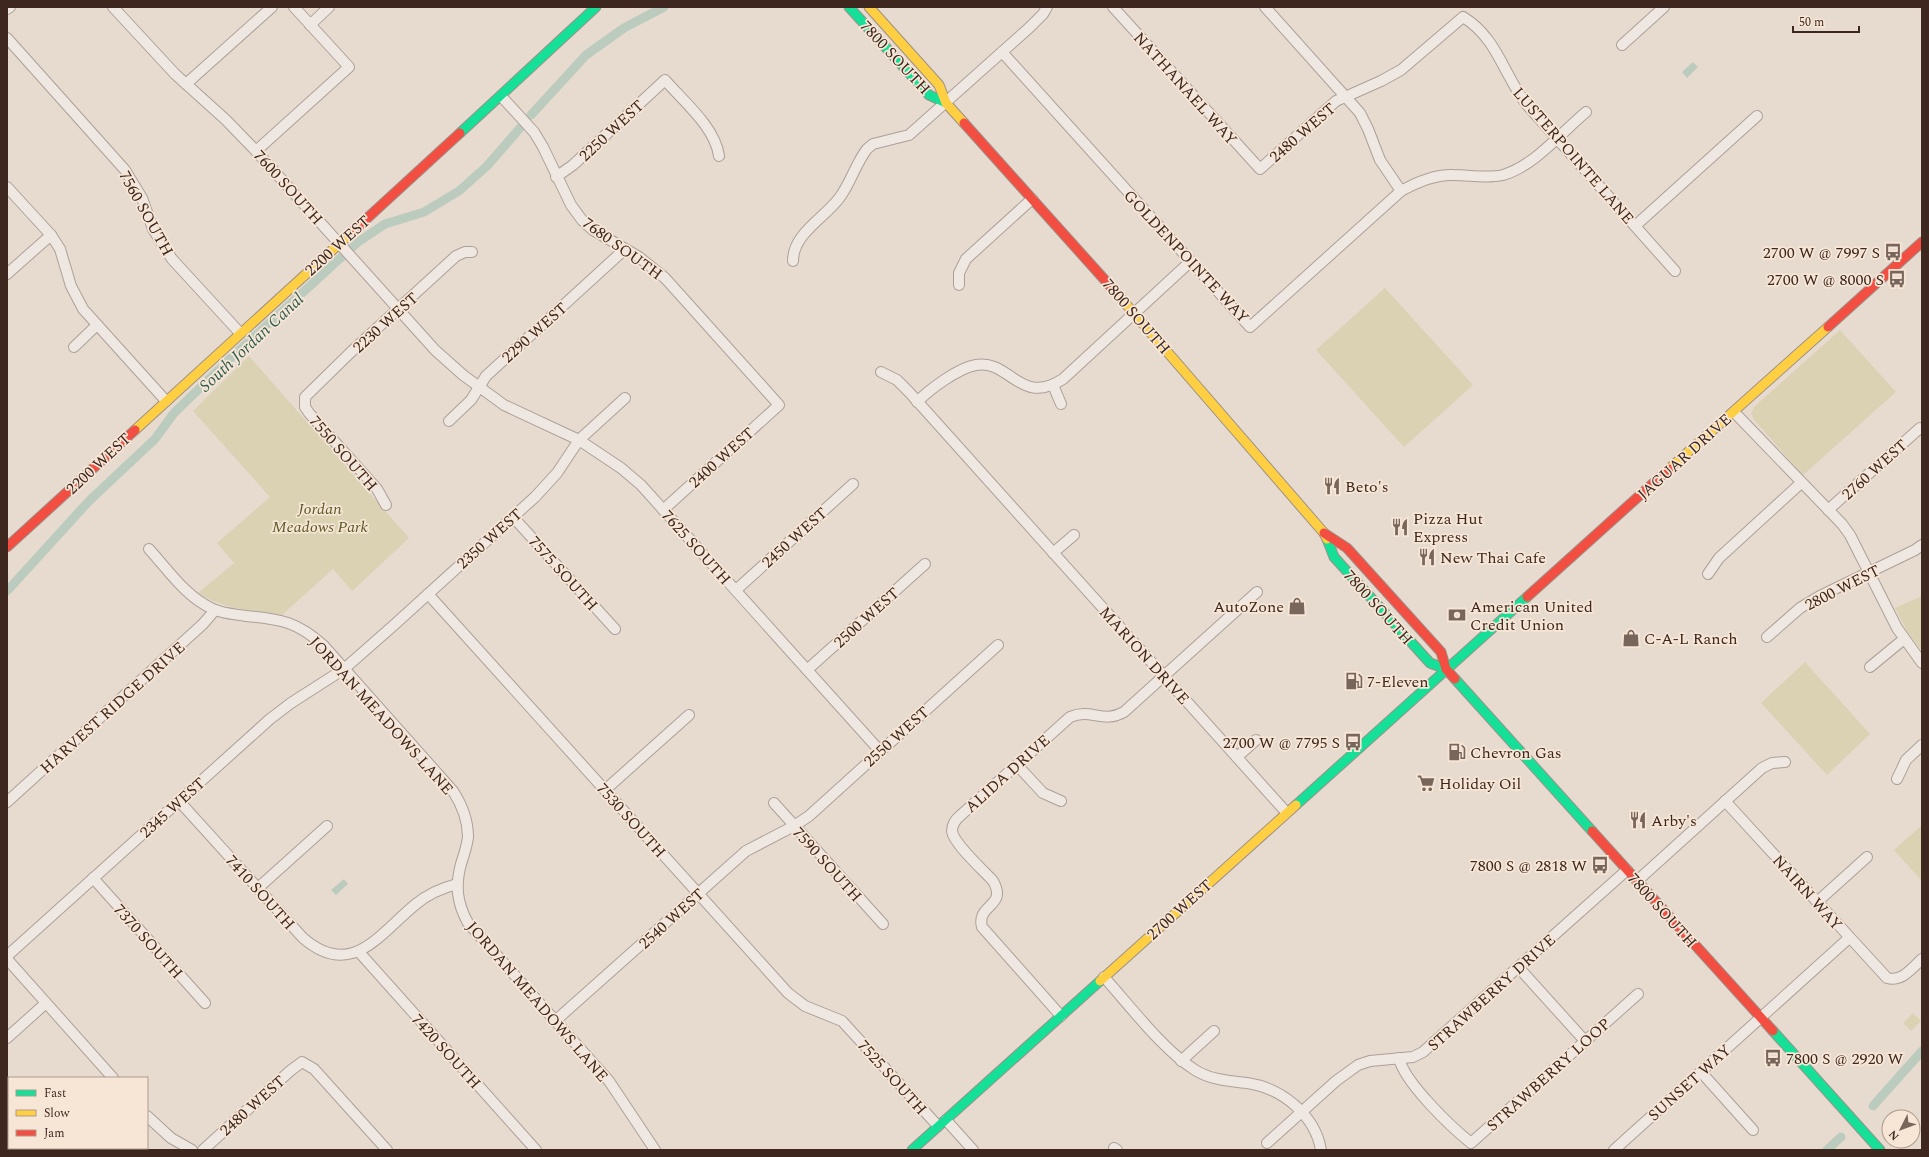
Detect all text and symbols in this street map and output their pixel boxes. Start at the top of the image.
scale bar [1793,8,1859,34]
text: 50 m [1799,13,1824,32]
street label: 7800 SOUTH [854,15,936,100]
street label: NATHANAEL WAY [1128,27,1243,151]
street label: LUSTERPOINTE LANE [1507,82,1640,230]
street label: 2250 WEST [574,94,650,167]
street label: 2480 WEST [1264,97,1341,169]
street label: 7600 SOUTH [248,145,329,231]
street label: 7560 SOUTH [113,167,179,260]
street label: GOLDENPOINTE WAY [1118,184,1255,329]
street label: 2200 WEST [299,209,376,282]
street label: 7680 SOUTH [577,211,667,286]
place label: 2700 W @ 7997 S [1763,241,1880,265]
bus stop icon: 2700 W @ 7997 S [1883,242,1903,262]
place label: 2700 W @ 8000 S [1767,268,1884,292]
bus stop icon: 2700 W @ 8000 S [1887,269,1907,289]
street label: 7800 SOUTH [1096,273,1176,360]
street label: 2230 WEST [347,286,424,359]
water label: South Jordan Canal [193,287,311,398]
street label: 2290 WEST [496,296,573,369]
street label: JAGUAR DRIVE [1632,408,1737,506]
street label: 7550 SOUTH [303,410,383,497]
street label: 2400 WEST [683,421,760,494]
street label: 2200 WEST [61,427,137,500]
street label: 2760 WEST [1836,433,1913,506]
place label: Beto's [1345,475,1389,499]
restaurant icon: Beto's [1322,476,1342,496]
park label: Jordan Meadows Park [272,497,369,539]
street label: 2450 WEST [756,501,833,574]
street label: 2350 WEST [451,502,528,575]
street label: 7625 SOUTH [656,505,737,591]
place label: Pizza Hut Express [1413,507,1483,549]
restaurant icon: Pizza Hut Express [1390,517,1410,537]
street label: 7575 SOUTH [523,531,604,617]
place label: New Thai Cafe [1440,546,1546,570]
restaurant icon: New Thai Cafe [1417,547,1437,567]
street label: 2800 WEST [1801,559,1884,617]
street label: 7800 SOUTH [1338,565,1419,651]
street label: 2500 WEST [828,581,905,654]
place label: AutoZone [1213,595,1284,619]
place label: American United Credit Union [1470,595,1593,637]
shop icon: AutoZone [1287,596,1307,616]
street label: MARION DRIVE [1093,601,1195,710]
bank icon: American United Credit Union [1447,605,1467,625]
place label: C-A-L Ranch [1644,627,1738,651]
shop icon: C-A-L Ranch [1621,628,1641,648]
street label: JORDAN MEADOWS LANE [303,631,459,800]
street label: HARVEST RIDGE DRIVE [35,636,191,780]
place label: 7-Eleven [1367,670,1429,694]
fuel station icon: 7-Eleven [1344,671,1364,691]
street label: 2550 WEST [858,700,935,773]
street label: ALIDA DRIVE [960,729,1056,819]
place label: 2700 W @ 7795 S [1223,731,1340,755]
bus stop icon: 2700 W @ 7795 S [1343,732,1363,752]
place label: Chevron Gas [1470,741,1562,765]
fuel station icon: Chevron Gas [1447,742,1467,762]
street label: 2345 WEST [134,771,211,844]
place label: Holiday Oil [1439,772,1521,796]
supermarket icon: Holiday Oil [1416,773,1436,793]
street label: 7530 SOUTH [591,778,672,864]
place label: Arby's [1651,809,1697,833]
restaurant icon: Arby's [1628,810,1648,830]
street label: 7590 SOUTH [787,822,868,908]
street label: NAIRN WAY [1766,849,1848,936]
street label: 7410 SOUTH [220,850,301,936]
place label: 7800 S @ 2818 W [1470,854,1587,878]
bus stop icon: 7800 S @ 2818 W [1590,855,1610,875]
street label: 7800 SOUTH [1622,868,1703,954]
street label: 2700 WEST [1141,873,1218,946]
street label: 2540 WEST [633,882,710,955]
street label: 7370 SOUTH [108,899,189,985]
street label: JORDAN MEADOWS LANE [460,916,614,1087]
street label: STRAWBERRY DRIVE [1422,928,1561,1057]
street label: 7420 SOUTH [406,1009,487,1095]
street label: STRAWBERRY LOOP [1481,1012,1616,1137]
street label: 7525 SOUTH [852,1035,933,1121]
street label: SUNSET WAY [1643,1039,1737,1127]
place label: 7800 S @ 2920 W [1786,1047,1904,1071]
bus stop icon: 7800 S @ 2920 W [1763,1048,1783,1068]
street label: 2480 WEST [214,1069,291,1142]
legend [8,1077,148,1149]
text: Fast [44,1084,66,1103]
text: Slow [44,1104,70,1123]
north arrow [1881,1109,1921,1149]
text: Jam [44,1124,65,1143]
text: N [1885,1126,1903,1144]

